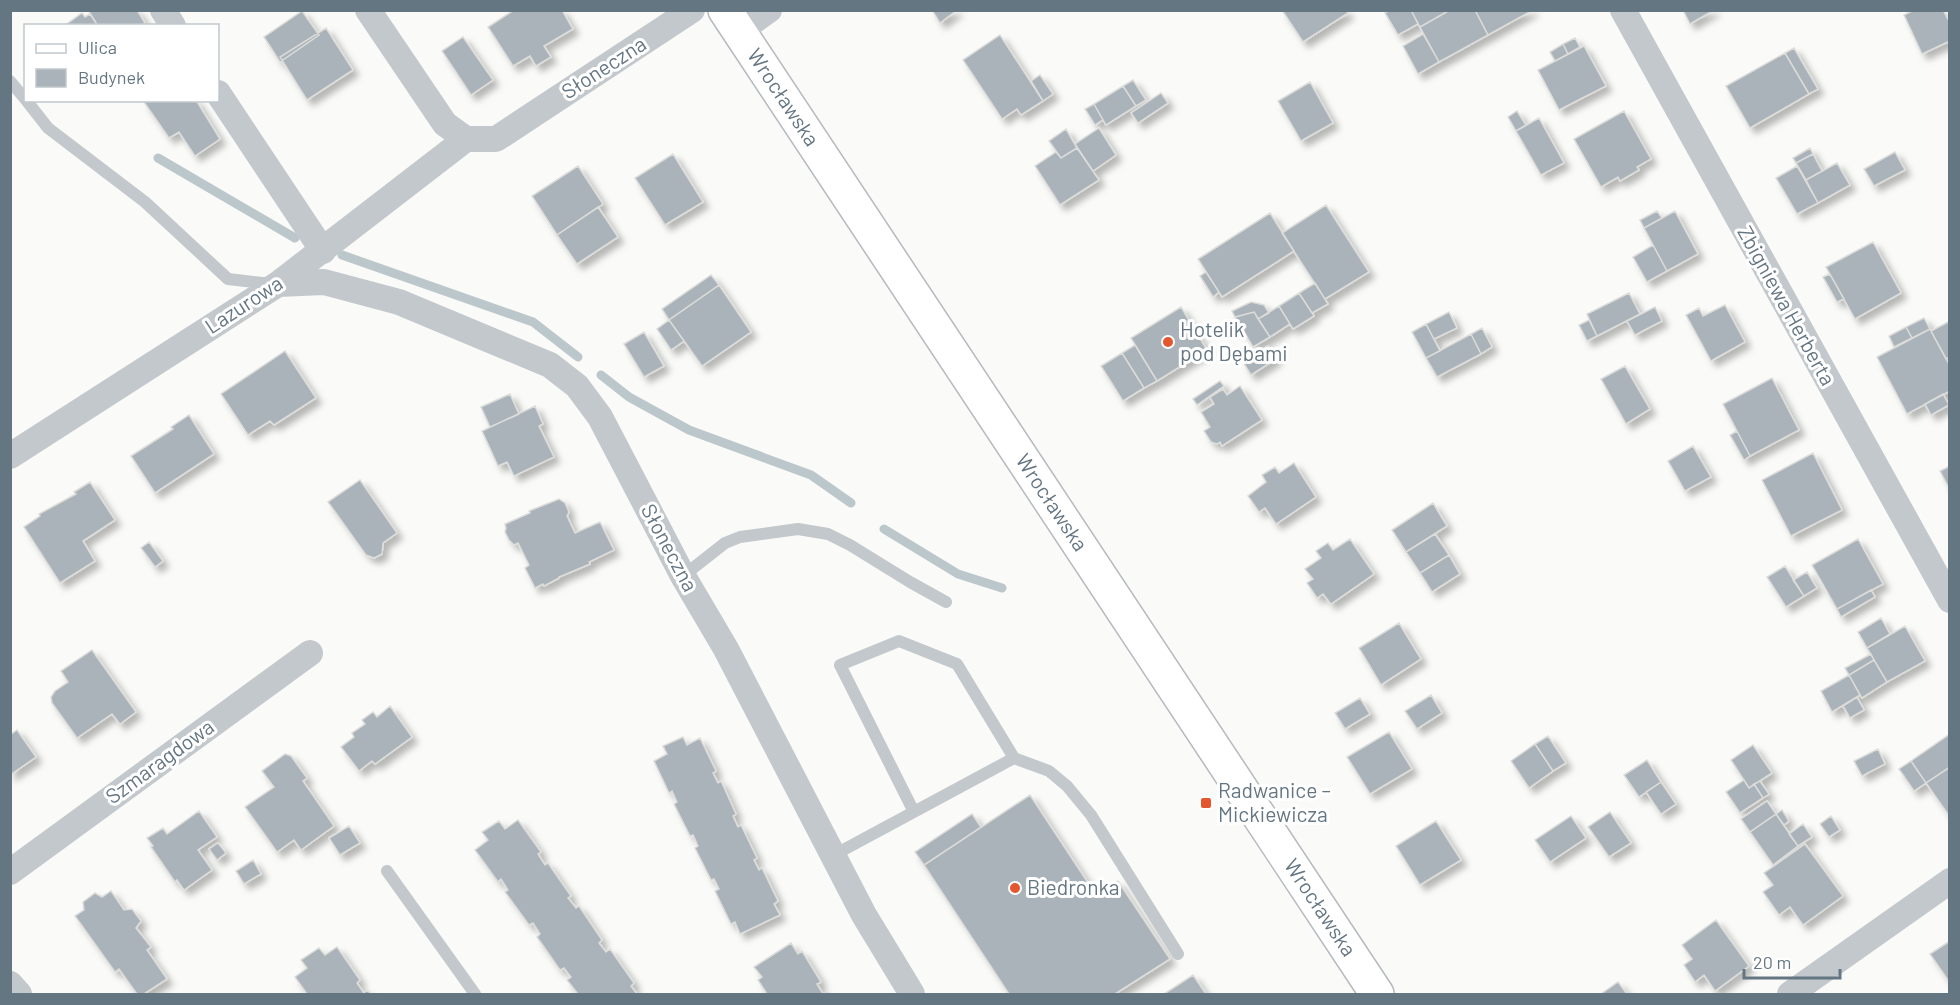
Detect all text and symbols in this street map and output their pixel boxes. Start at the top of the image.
legend [24,24,219,102]
street label: Słoneczna [556,30,650,103]
text: Ulica [78,36,117,58]
street label: Wrocławska [743,43,826,150]
text: Budynek [78,66,145,88]
street label: Zbigniewa Herberta [1733,221,1841,389]
street label: Lazurowa [200,269,287,338]
place label: Hotelik pod Dębami [1180,316,1288,365]
marker: Hotelik pod Dębami [1161,335,1175,349]
street label: Wrocławska [1011,448,1094,555]
street label: Słoneczna [637,499,704,595]
street label: Szmaragdowa [100,713,218,808]
place label: Radwanice – Mickiewicza [1218,777,1331,826]
marker: Radwanice – Mickiewicza [1199,796,1213,810]
street label: Wrocławska [1280,854,1362,960]
place label: Biedronka [1027,874,1120,899]
marker: Biedronka [1008,881,1022,895]
scale bar [1744,942,1840,980]
text: 20 m [1753,951,1791,973]

